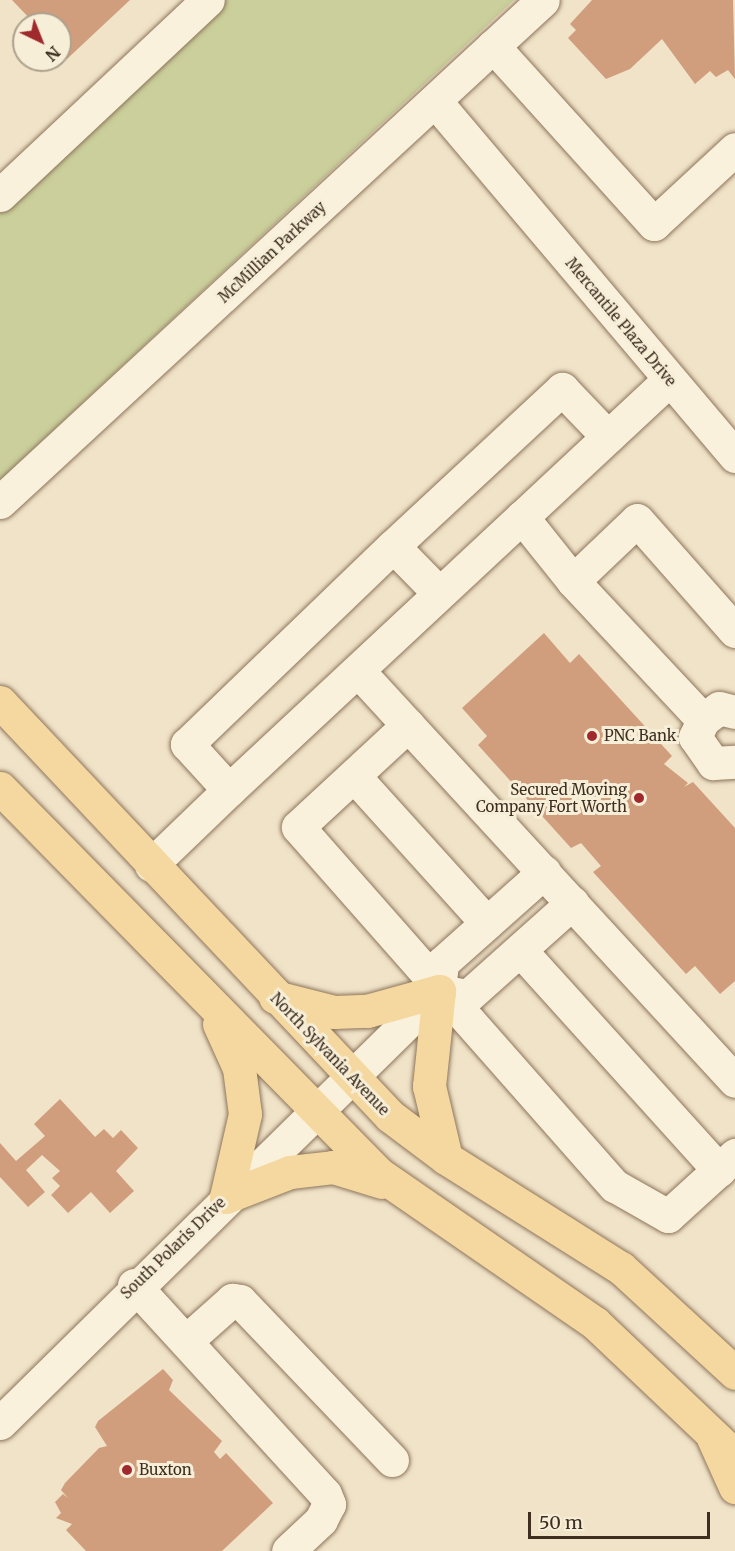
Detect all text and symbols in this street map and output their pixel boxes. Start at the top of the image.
north arrow [12,12,72,72]
text: N [41,42,64,65]
street label: McMillian Parkway [215,198,329,306]
street label: Mercantile Plaza Drive [562,254,680,390]
place label: PNC Bank [604,727,676,745]
marker: PNC Bank [585,729,599,743]
place label: Secured Moving Company Fort Worth [476,780,627,815]
marker: Secured Moving Company Fort Worth [632,791,646,805]
street label: North Sylvania Avenue [267,989,393,1119]
street label: South Polaris Drive [117,1193,229,1303]
place label: Buxton [139,1461,192,1479]
marker: Buxton [120,1463,134,1477]
scale bar [531,1500,712,1538]
text: 50 m [539,1511,583,1534]

